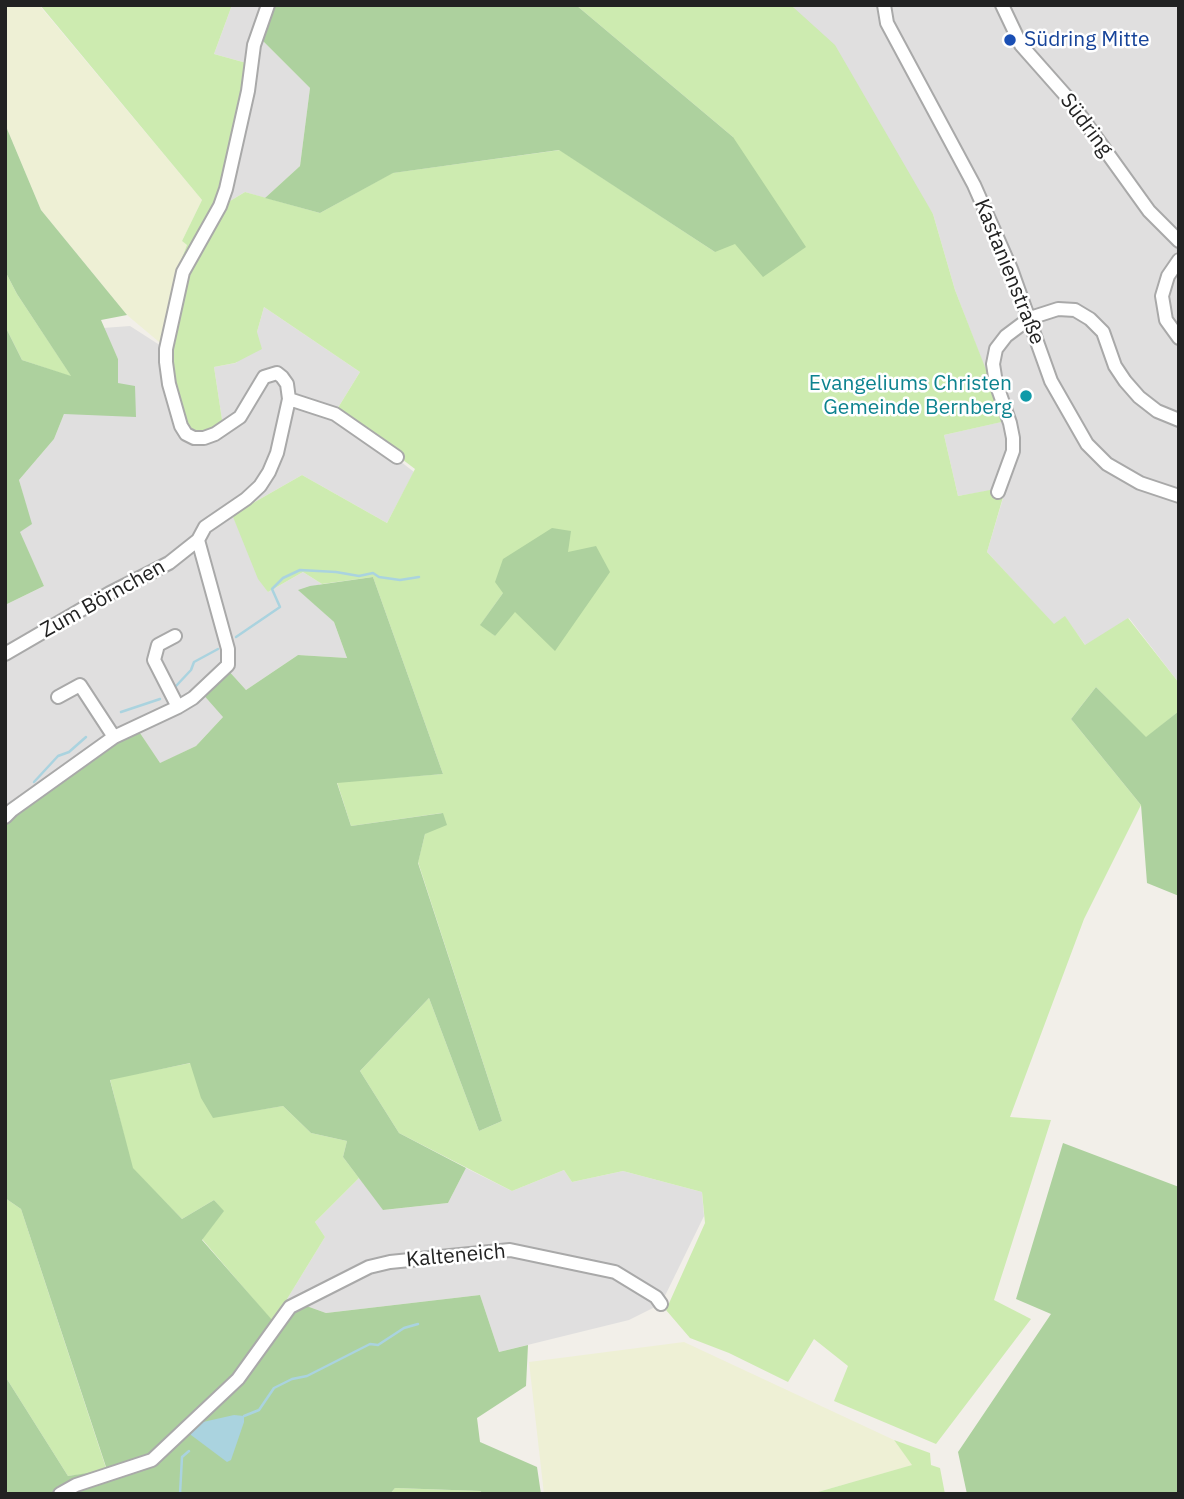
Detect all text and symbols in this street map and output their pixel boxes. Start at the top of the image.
place label: Südring Mitte [1024,27,1150,53]
marker: Südring Mitte [1002,32,1018,48]
street label: Südring [1054,89,1118,161]
street label: Kastanienstraße [968,196,1050,348]
place label: Evangeliums Christen Gemeinde Bernberg [809,371,1012,421]
marker: Evangeliums Christen Gemeinde Bernberg [1018,388,1034,404]
street label: Zum Börnchen [36,554,170,644]
street label: Kalteneich [405,1239,507,1273]

